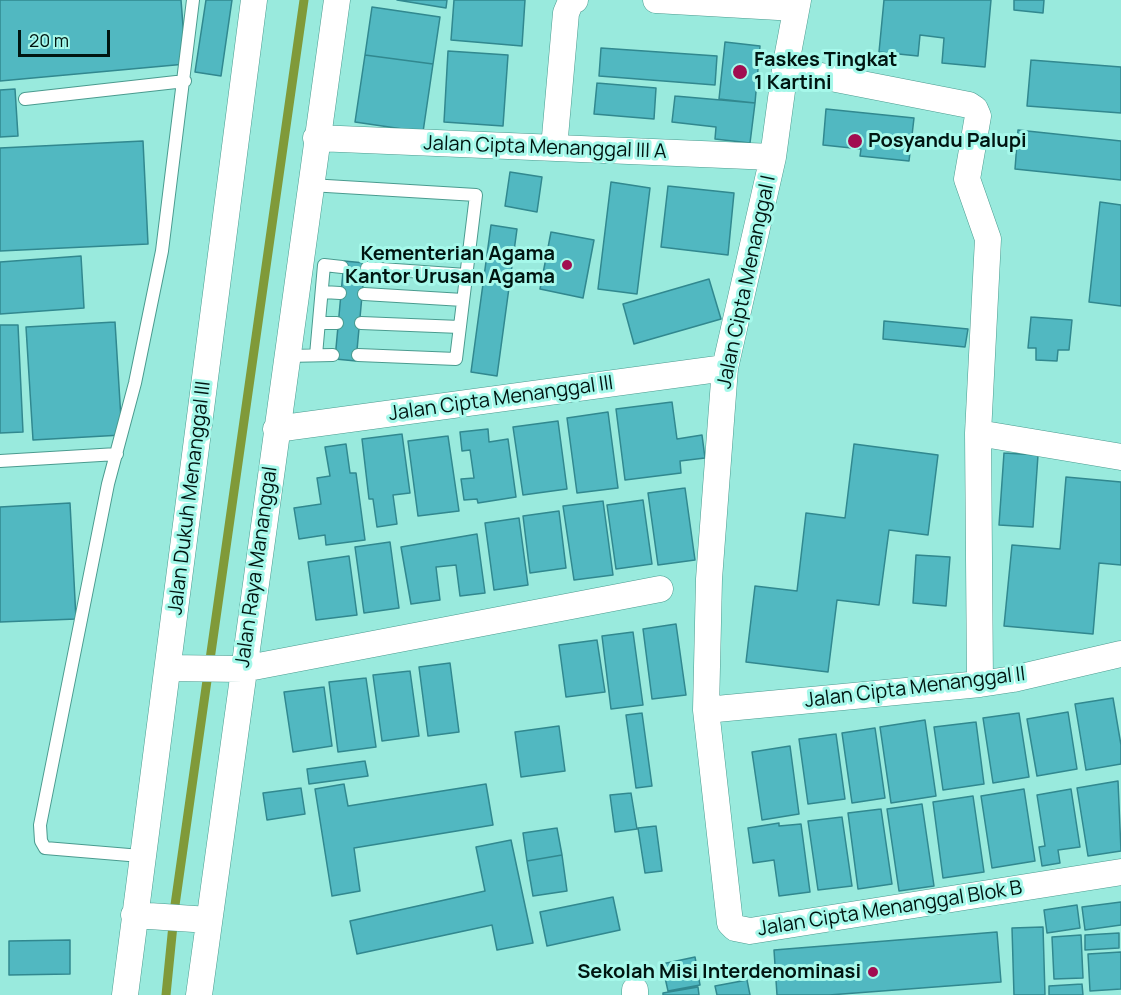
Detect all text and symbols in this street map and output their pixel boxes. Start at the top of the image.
scale bar [21,18,112,56]
text: 20 m [29,28,69,52]
place label: Faskes Tingkat 1 Kartini [754,48,897,95]
marker: Faskes Tingkat 1 Kartini [731,63,749,81]
place label: Posyandu Palupi [868,129,1027,153]
street label: Jalan Cipta Menanggal III A [423,132,667,164]
marker: Posyandu Palupi [846,132,864,150]
street label: Jalan Cipta Menanggal I [713,173,781,391]
place label: Kementerian Agama Kantor Urusan Agama [345,242,555,289]
marker: Kementerian Agama Kantor Urusan Agama [560,258,574,272]
street label: Jalan Cipta Menanggal III [387,371,615,427]
street label: Jalan Dukuh Menanggal III [164,380,216,616]
street label: Jalan Raya Mananggal [231,465,283,669]
street label: Jalan Cipta Menanggal II [803,663,1027,713]
street label: Jalan Cipta Menanggal Blok B [756,876,1024,942]
place label: Sekolah Misi Interdenominasi [577,960,861,984]
marker: Sekolah Misi Interdenominasi [866,965,880,979]

